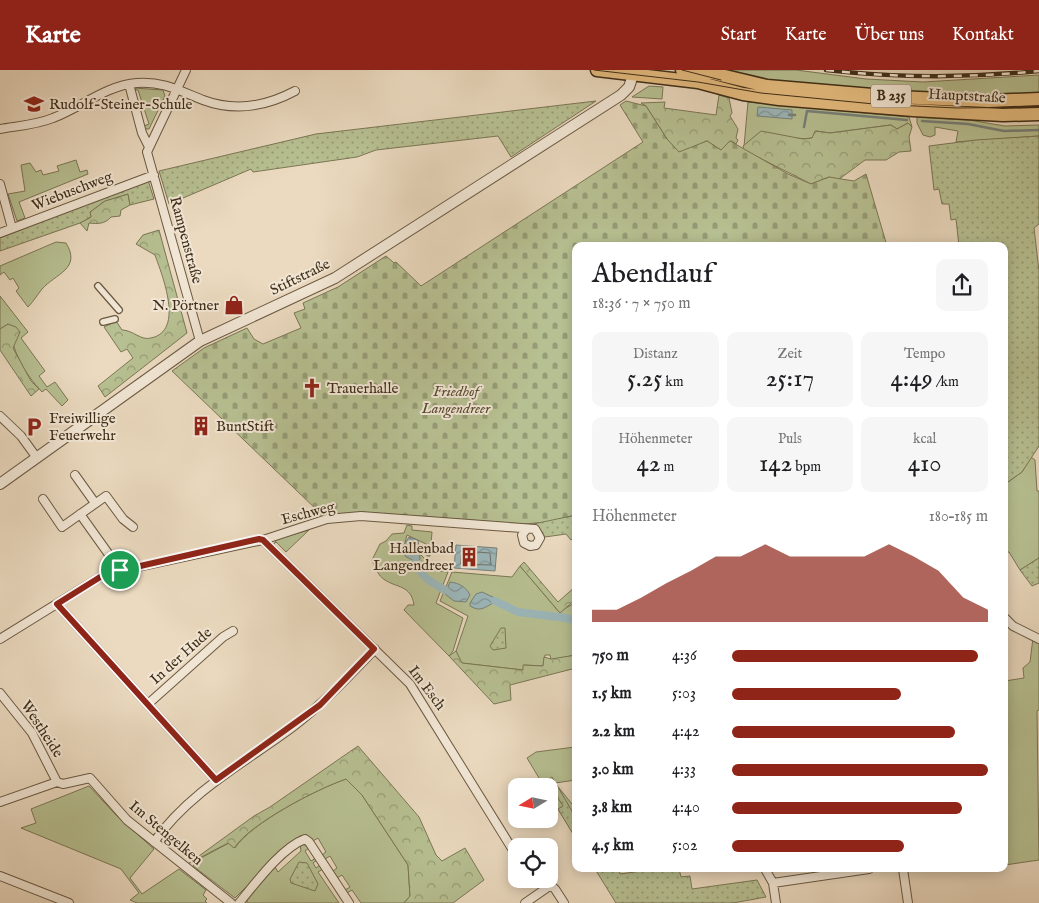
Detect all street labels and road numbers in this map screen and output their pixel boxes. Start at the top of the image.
street label: Hauptstraße [928,84,1006,108]
road number: B 235 [871,85,911,108]
street label: Wiebuschweg [29,167,116,215]
street label: Rampenstraße [165,194,207,286]
street label: Stiftstraße [267,254,333,300]
street label: Eschweg [279,497,338,529]
street label: In der Hude [146,623,216,689]
street label: Im Esch [404,662,450,714]
street label: Westheide [16,697,68,761]
street label: Im Stengelken [125,796,207,870]

